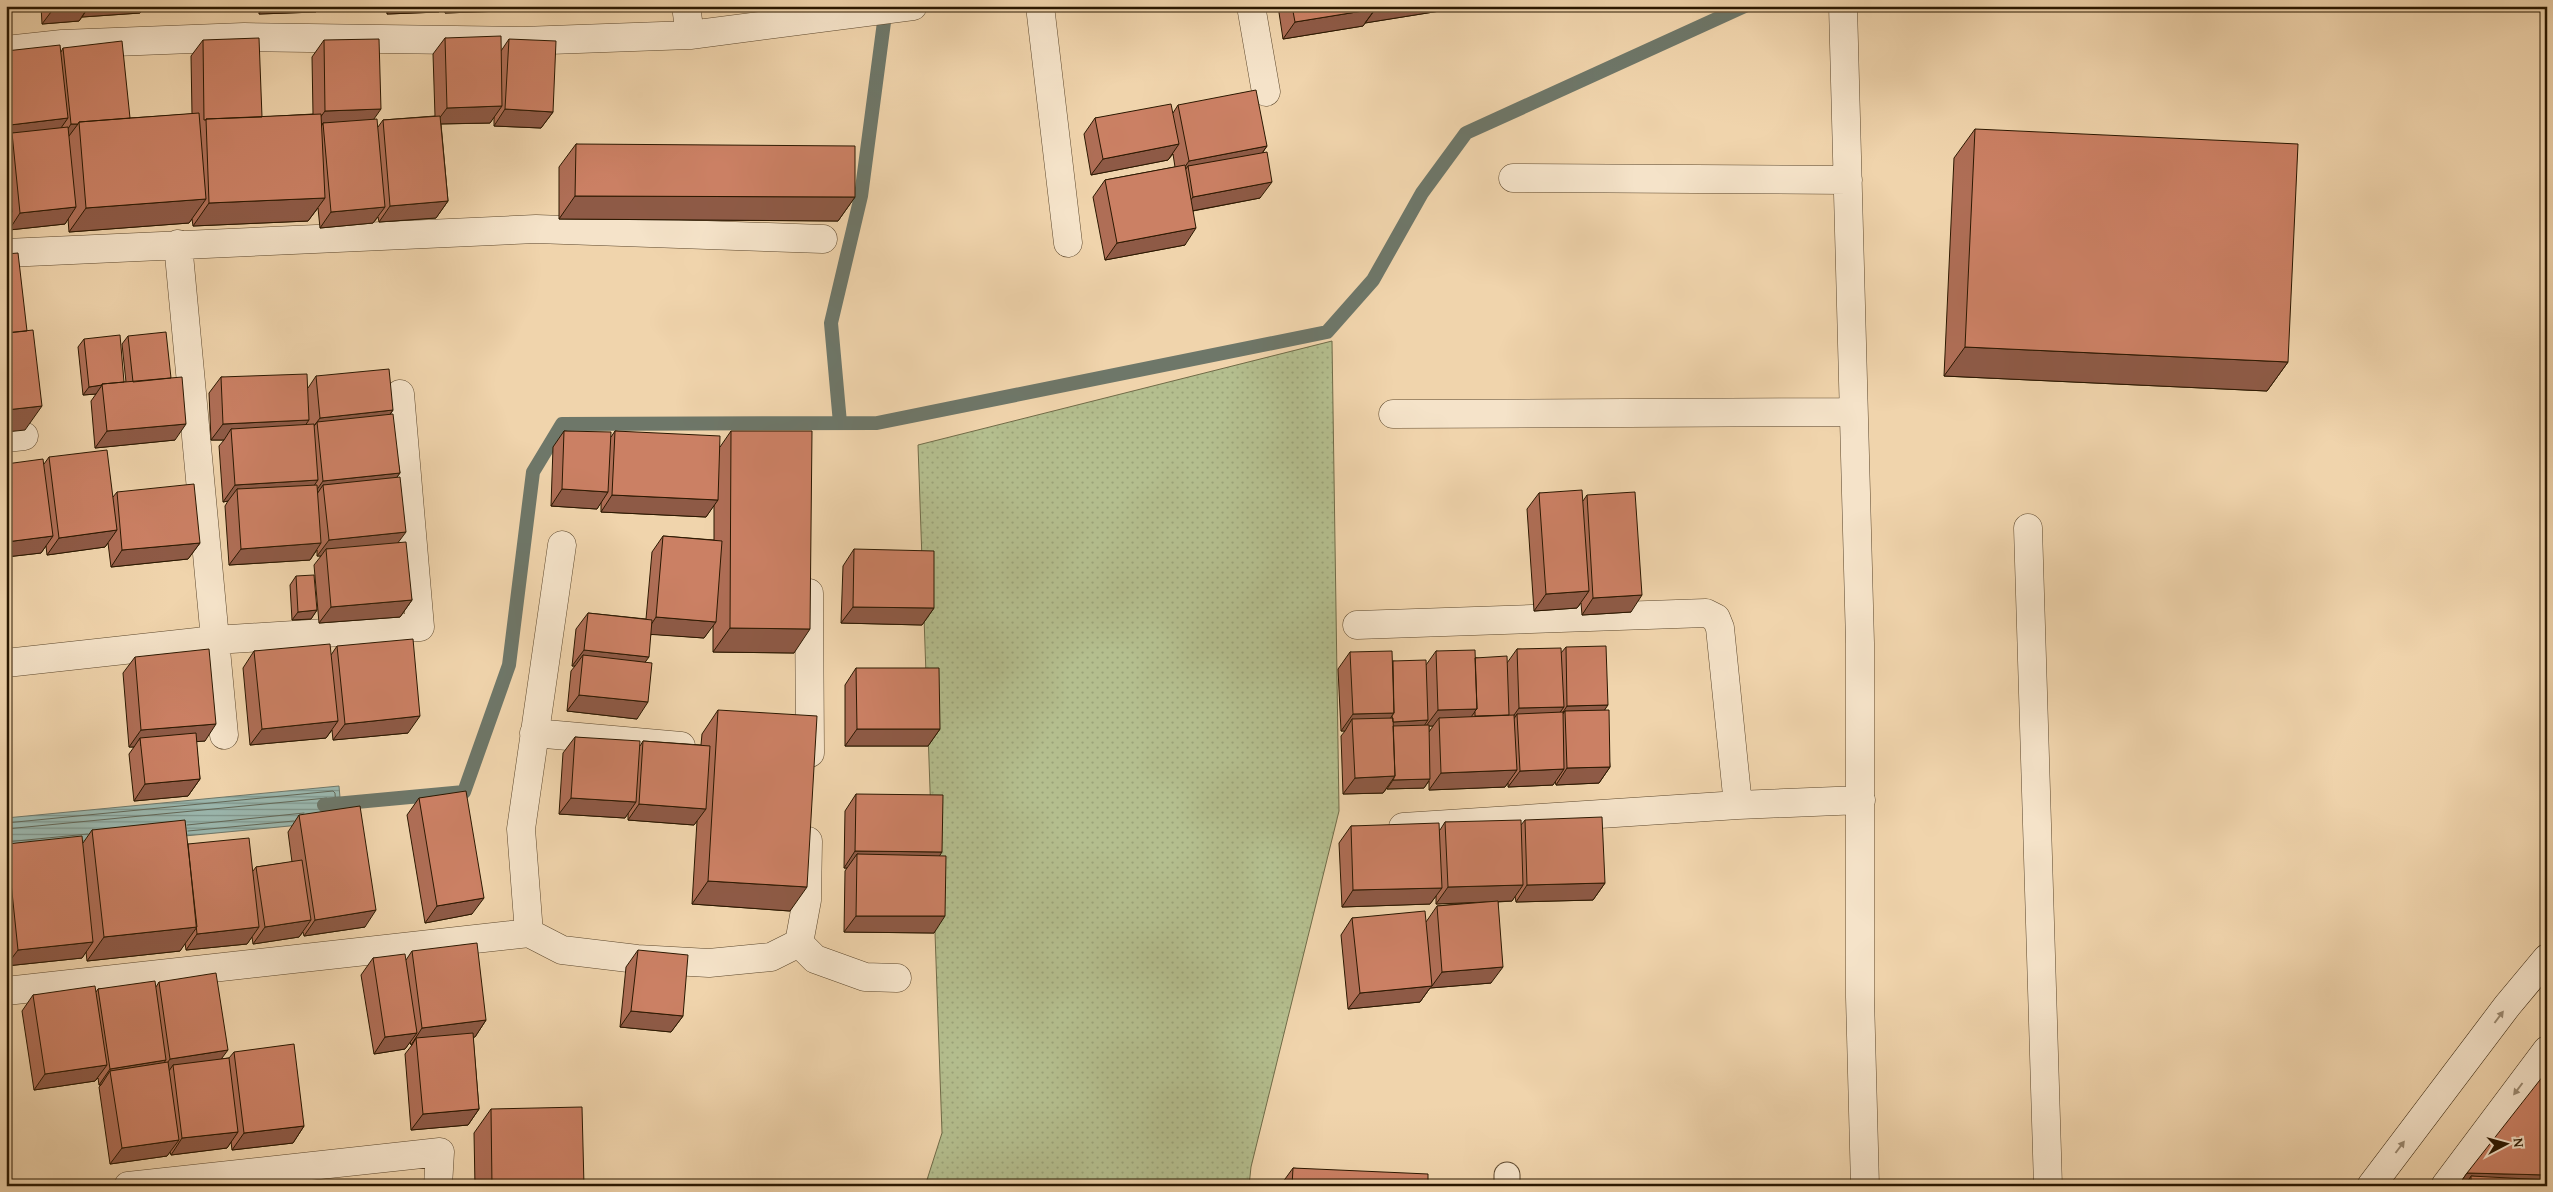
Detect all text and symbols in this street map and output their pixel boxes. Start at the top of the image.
one-way arrow [2493,1011,2504,1024]
one-way arrow [2512,1082,2523,1095]
north arrow [2480,1120,2530,1170]
text: N [2508,1137,2529,1149]
one-way arrow [2395,1141,2406,1154]

